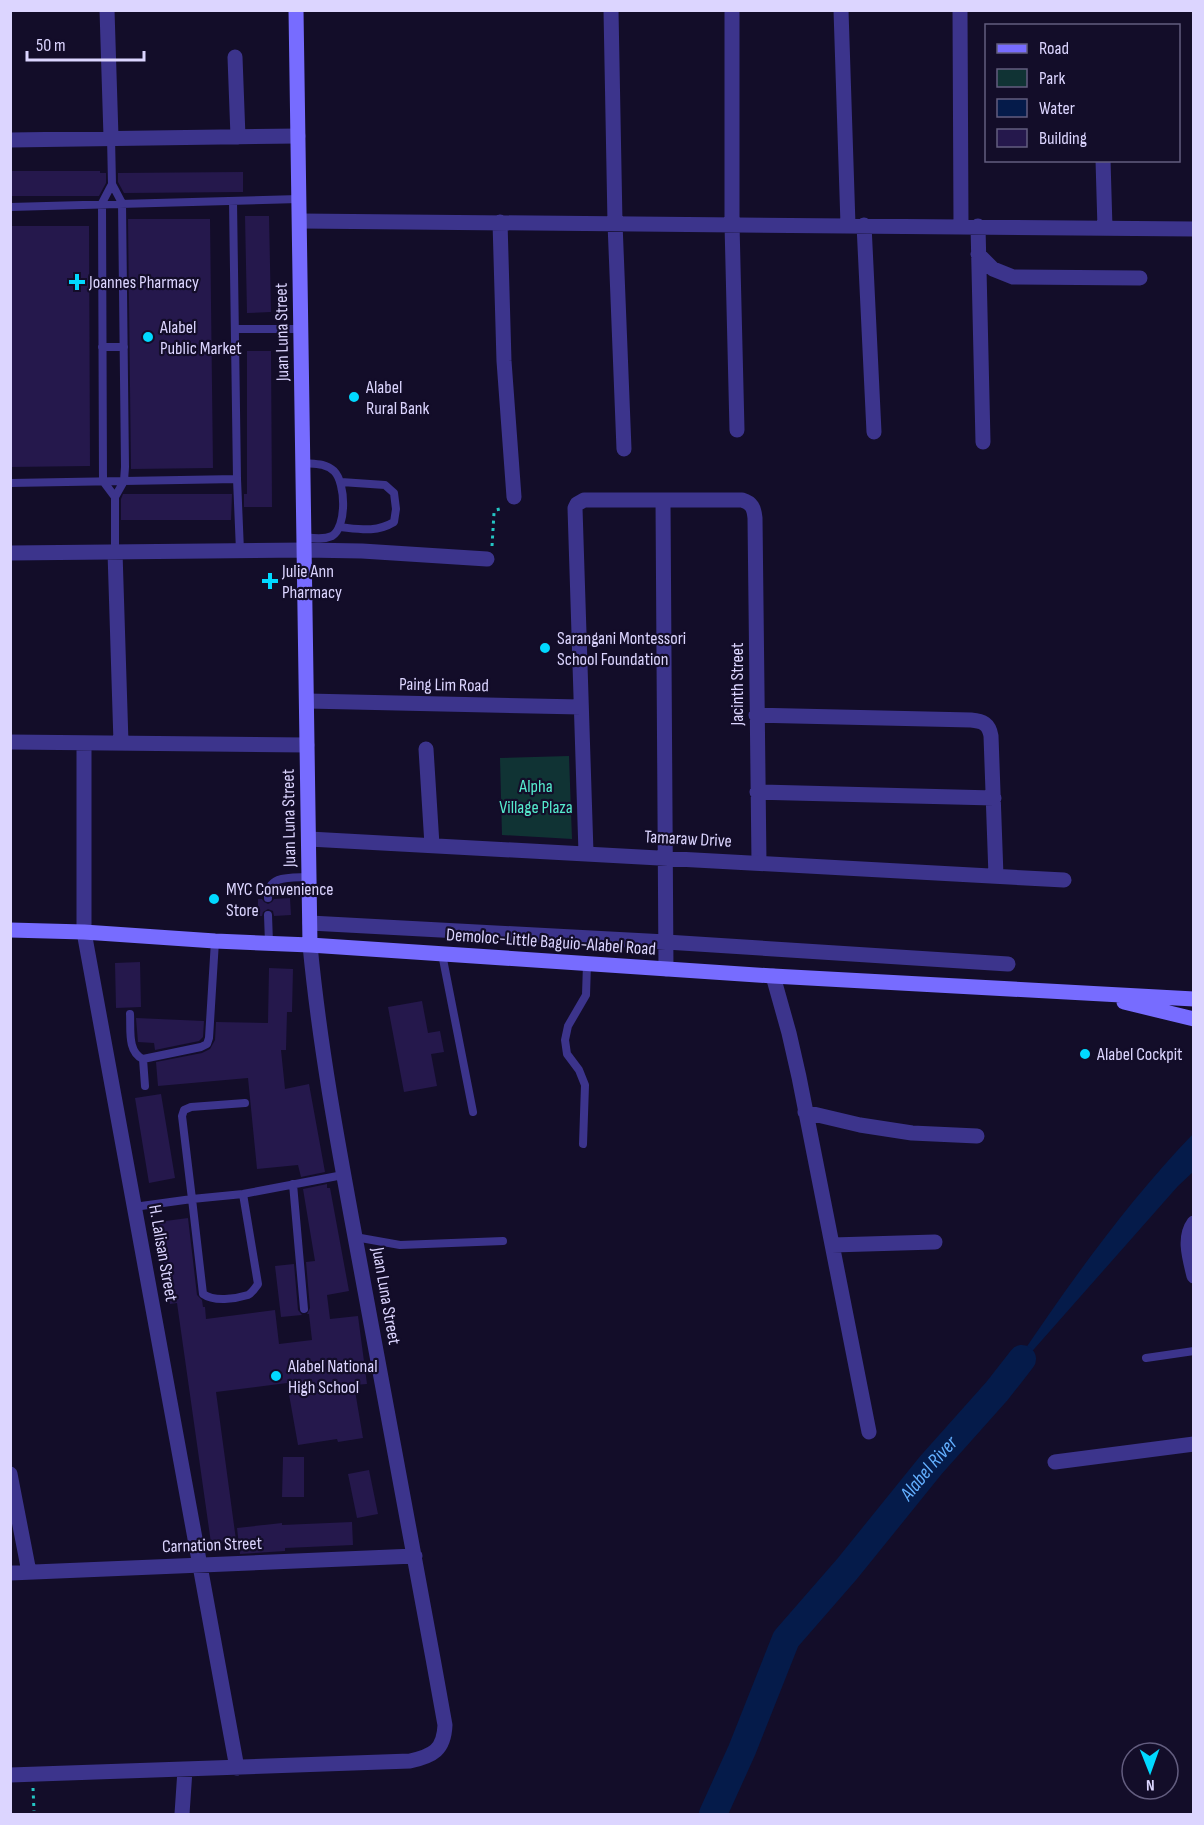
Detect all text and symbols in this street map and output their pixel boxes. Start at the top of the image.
scale bar [27,24,144,62]
legend [985,24,1180,162]
text: 50 m [36,35,66,56]
text: Road [1039,38,1069,59]
text: Park [1039,68,1065,89]
text: Water [1039,98,1075,119]
text: Building [1039,128,1087,149]
place label: Joannes Pharmacy [88,272,199,293]
marker: Joannes Pharmacy [70,275,84,289]
street label: Juan Luna Street [271,282,293,382]
place label: Alabel Public Market [159,317,242,359]
marker: Alabel Public Market [141,330,155,344]
place label: Alabel Rural Bank [365,377,430,419]
marker: Alabel Rural Bank [347,390,361,404]
place label: Julie Ann Pharmacy [281,561,342,603]
marker: Julie Ann Pharmacy [263,574,277,588]
place label: Sarangani Montessori School Foundation [557,628,686,670]
marker: Sarangani Montessori School Foundation [538,641,552,655]
street label: Jacinth Street [727,642,748,727]
street label: Paing Lim Road [399,674,489,696]
street label: Juan Luna Street [278,768,300,868]
park label: Alpha Village Plaza [499,776,573,818]
street label: Tamaraw Drive [644,826,732,852]
place label: MYC Convenience Store [226,879,334,921]
marker: MYC Convenience Store [207,892,221,906]
street label: Demoloc-Little Baguio-Alabel Road [445,924,657,960]
place label: Alabel Cockpit [1096,1044,1183,1065]
marker: Alabel Cockpit [1078,1047,1092,1061]
street label: H. Lalisan Street [144,1203,182,1304]
street label: Juan Luna Street [367,1245,405,1347]
place label: Alabel National High School [287,1356,378,1398]
marker: Alabel National High School [269,1369,283,1383]
water label: Alabel River [894,1431,964,1506]
street label: Carnation Street [162,1533,263,1557]
north arrow [1120,1741,1180,1801]
text: N [1146,1775,1155,1794]

